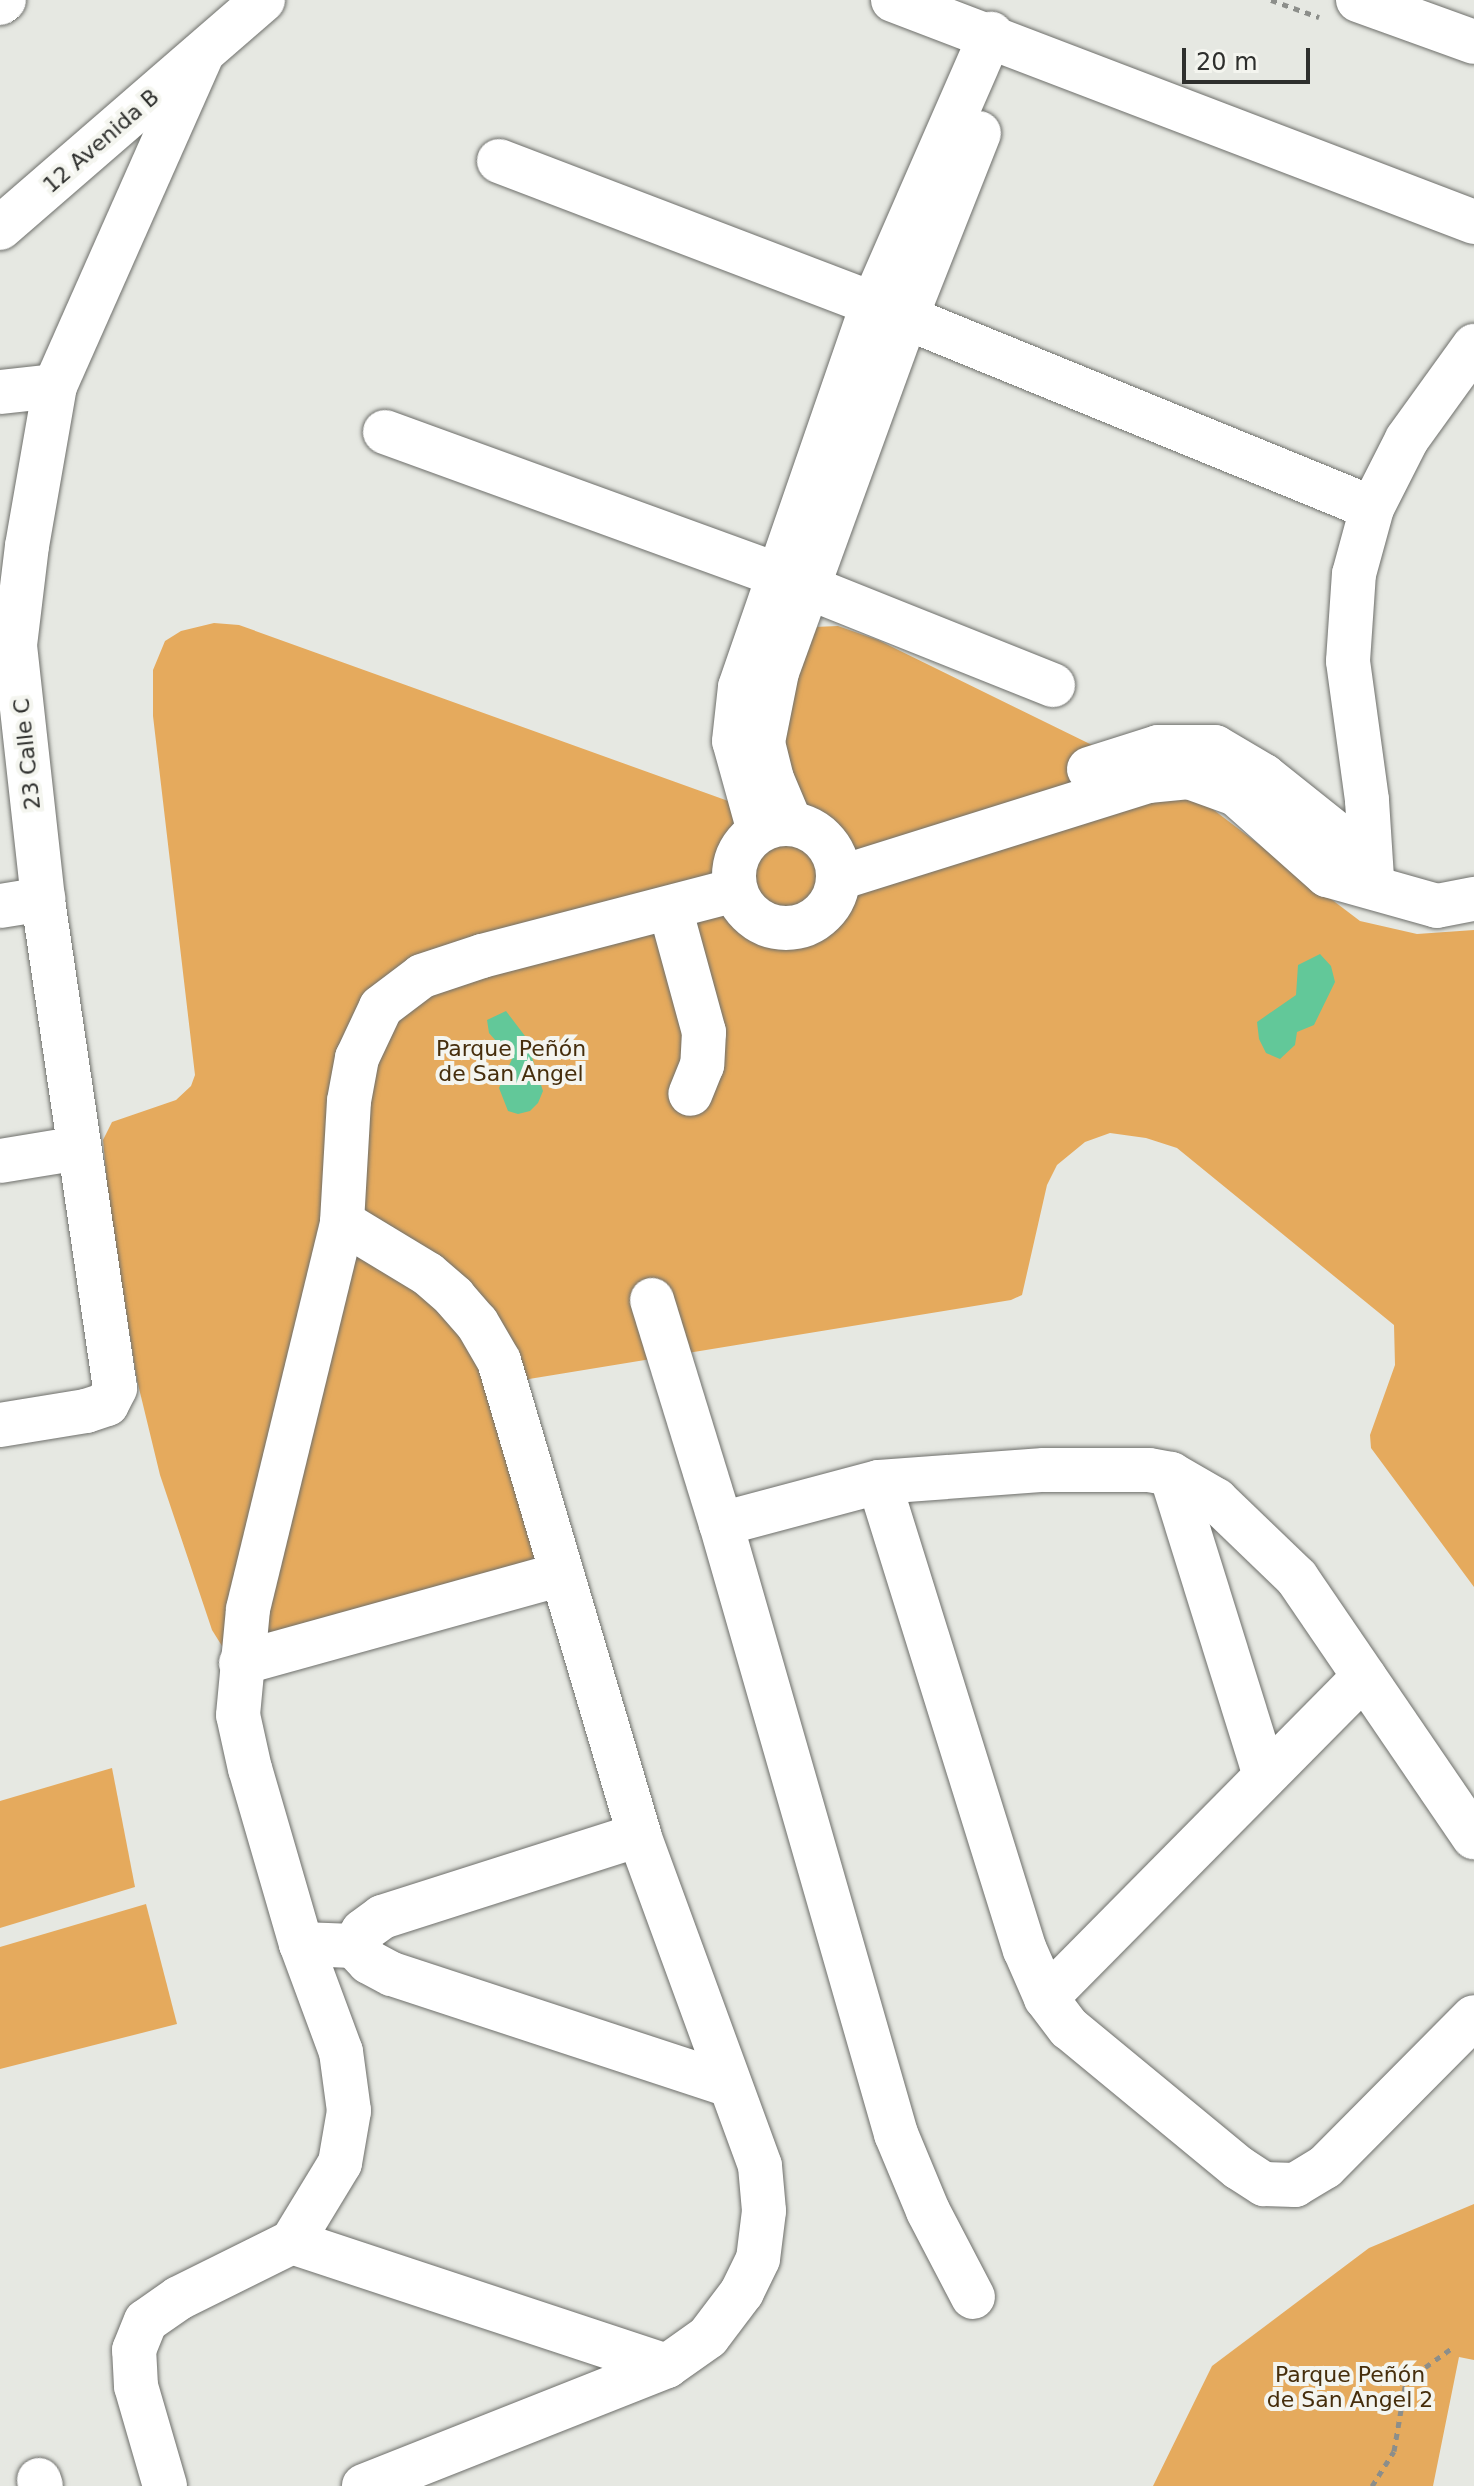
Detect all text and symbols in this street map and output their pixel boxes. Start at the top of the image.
scale bar [1186,32,1314,82]
text: 20 m [1196,48,1258,76]
street label: 12 Avenida B [38,84,164,198]
street label: 23 Calle C [8,697,46,811]
park label: Parque Peñón de San Angel [436,1035,586,1086]
park label: Parque Peñón de San Angel 2 [1267,2361,1433,2412]

